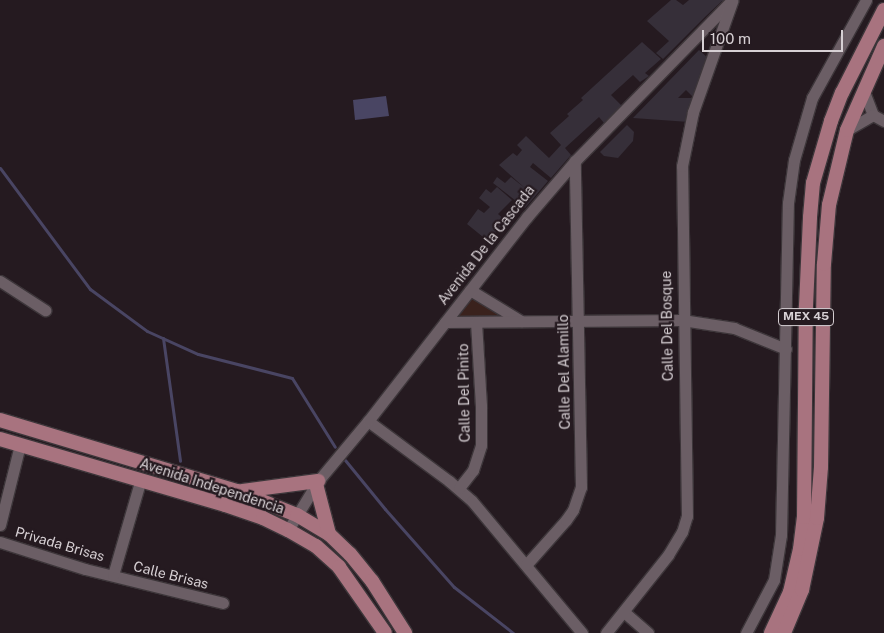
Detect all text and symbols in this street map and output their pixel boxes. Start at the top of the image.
scale bar [704,20,845,52]
text: 100 m [710,30,751,47]
street label: Avenida De la Cascada [434,182,538,308]
street label: Calle Del Bosque [658,271,676,381]
road number: MEX 45 [777,308,835,326]
street label: Calle Del Alamillo [555,314,573,430]
street label: Calle Del Pinito [455,343,473,443]
street label: Avenida Independencia [138,455,286,517]
street label: Privada Brisas [13,523,107,565]
street label: Calle Brisas [132,558,210,592]

